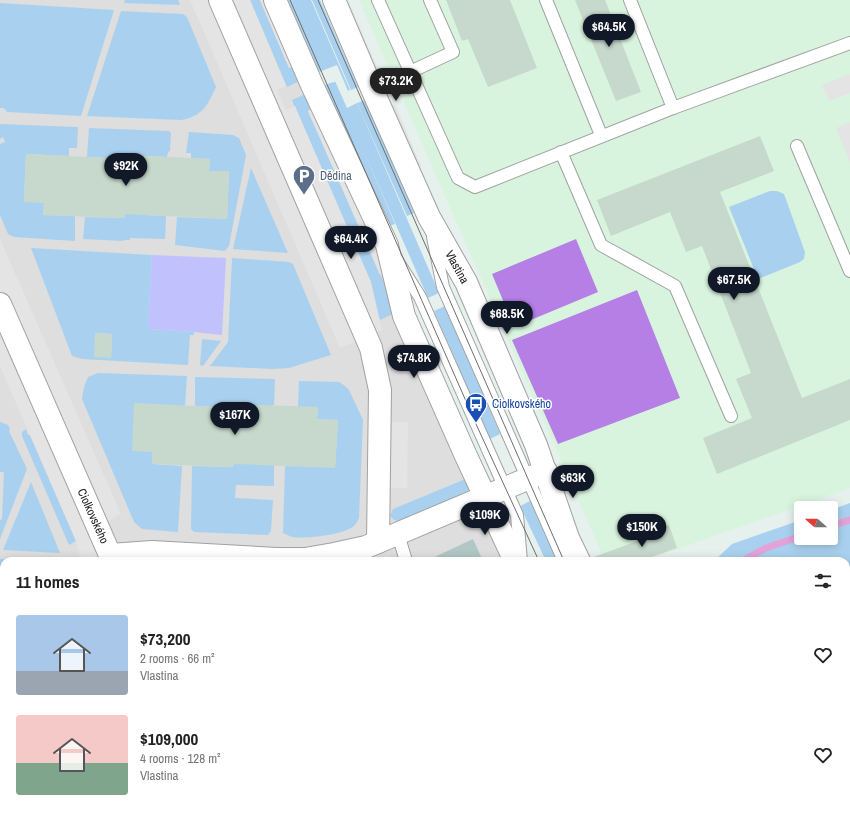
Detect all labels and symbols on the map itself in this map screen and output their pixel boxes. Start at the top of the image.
pin: $64.5K [576,14,642,48]
pin: $73.2K [363,68,429,102]
pin: $92K [102,153,150,187]
parking icon: Dědina [291,163,317,196]
place label: Dědina [320,168,352,184]
pin: $64.4K [318,226,384,260]
street label: Vlastina [441,248,473,287]
pin: $67.5K [701,267,767,301]
pin: $68.5K [474,301,540,335]
pin: $74.8K [381,345,447,379]
bus stop icon: Ciolkovského [463,391,489,424]
place label: Ciolkovského [492,396,551,412]
pin: $167K [207,402,263,436]
pin: $63K [549,465,597,499]
street label: Ciolkovského [74,486,112,546]
north arrow [794,501,838,545]
pin: $109K [457,502,513,536]
pin: $150K [614,514,670,548]

